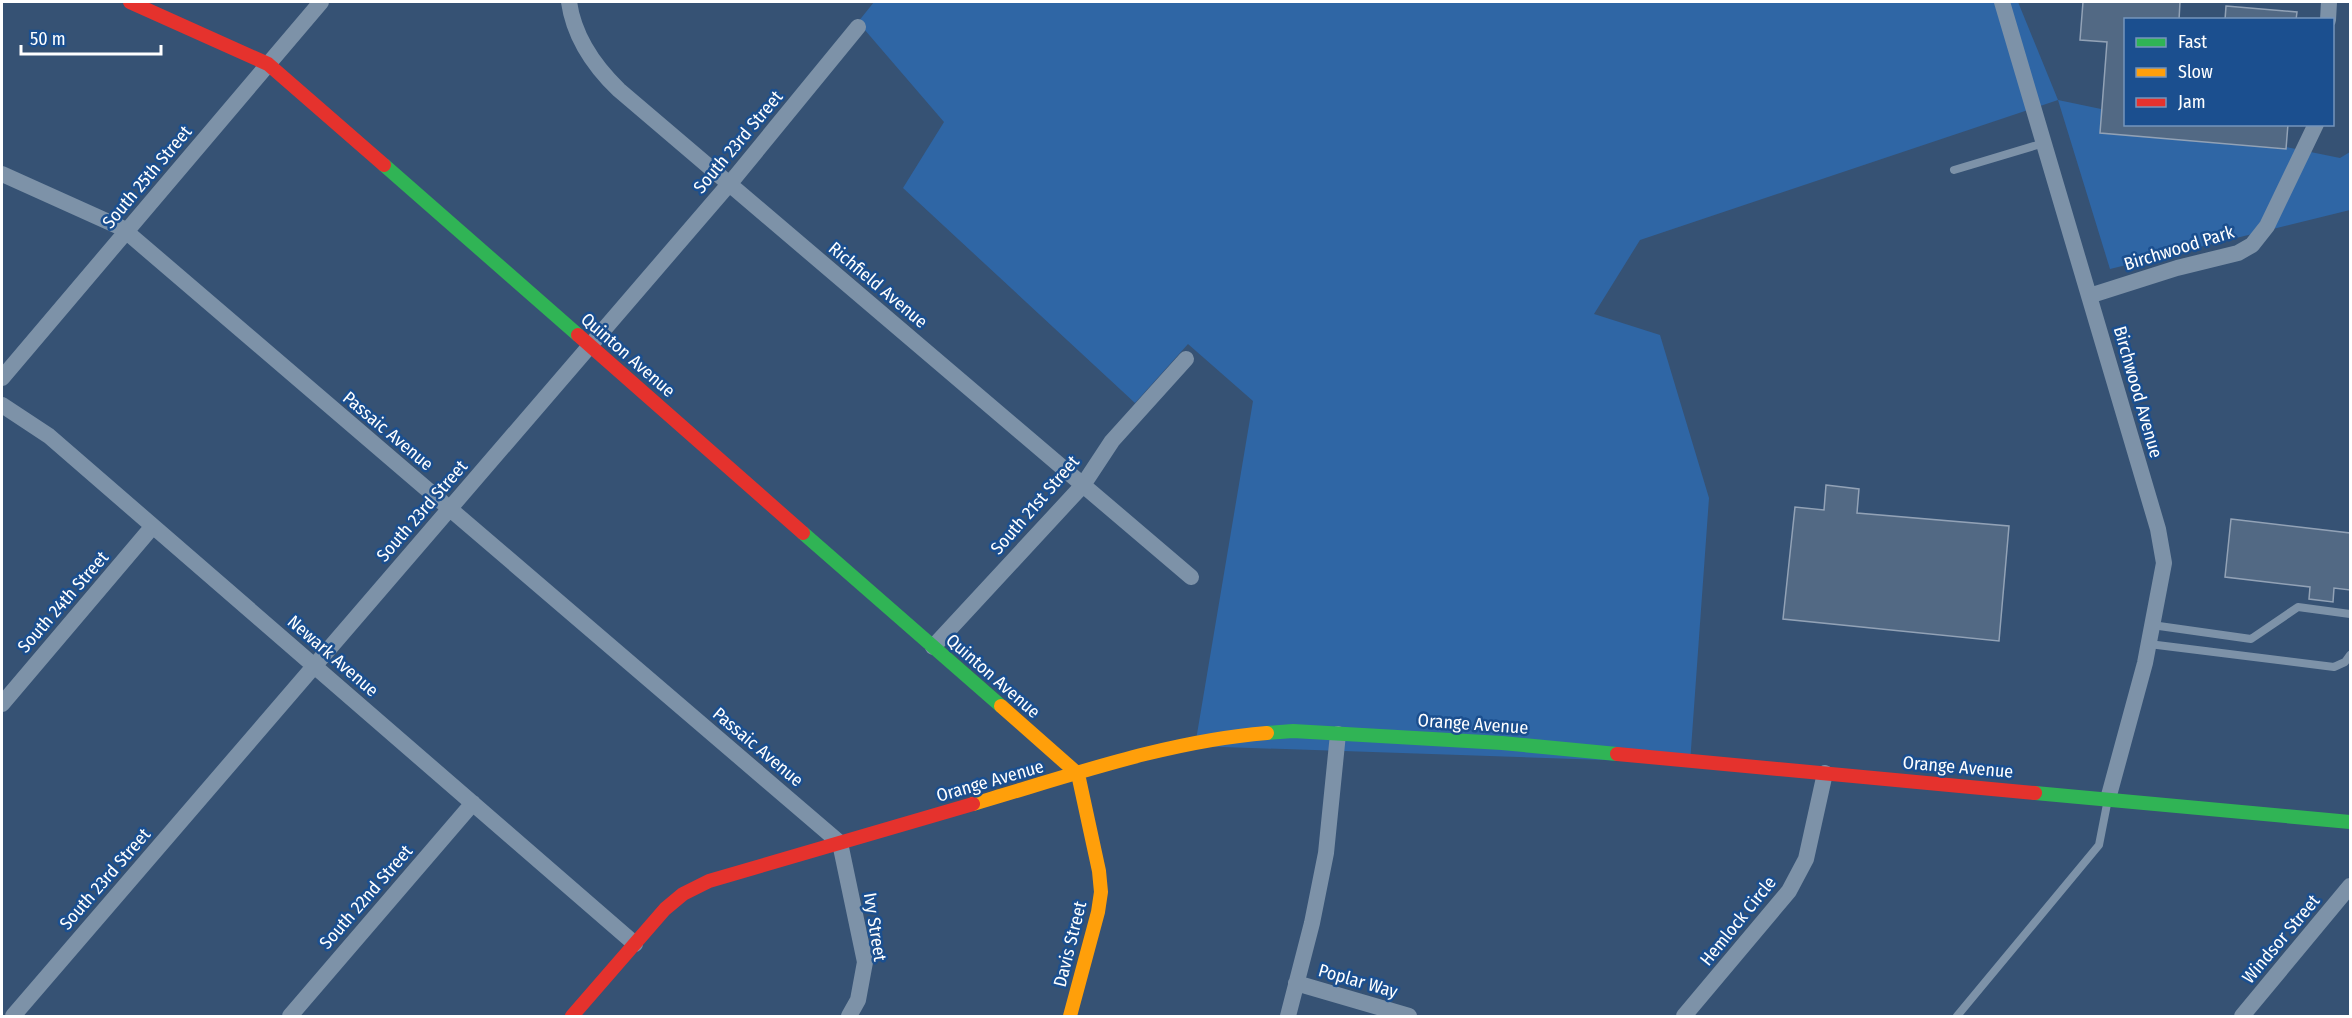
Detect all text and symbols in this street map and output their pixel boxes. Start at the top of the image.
scale bar [21,18,160,56]
legend [2124,18,2334,126]
text: 50 m [30,28,66,50]
text: Fast [2178,31,2207,53]
text: Slow [2178,61,2213,83]
street label: South 23rd Street [689,86,787,198]
text: Jam [2178,91,2206,113]
street label: South 25th Street [98,121,196,233]
street label: Birchwood Park [2121,221,2237,275]
street label: Richfield Avenue [824,237,932,333]
street label: Quinton Avenue [576,308,680,402]
street label: Birchwood Avenue [2109,324,2167,461]
street label: Passaic Avenue [338,387,438,475]
street label: South 21st Street [986,451,1084,559]
street label: South 23rd Street [372,456,472,566]
street label: South 24th Street [13,547,113,657]
street label: Newark Avenue [283,611,383,701]
street label: Quinton Avenue [941,629,1045,723]
street label: Passaic Avenue [708,703,808,791]
street label: Orange Avenue [1417,709,1529,739]
street label: Orange Avenue [1902,751,2014,783]
street label: Orange Avenue [934,755,1046,807]
street label: South 23rd Street [55,824,155,934]
street label: South 22nd Street [315,840,417,954]
street label: Hemlock Circle [1695,872,1781,970]
street label: Windsor Street [2238,890,2325,988]
street label: Ivy Street [859,891,891,963]
street label: Davis Street [1049,899,1091,989]
street label: Poplar Way [1316,959,1400,1003]

